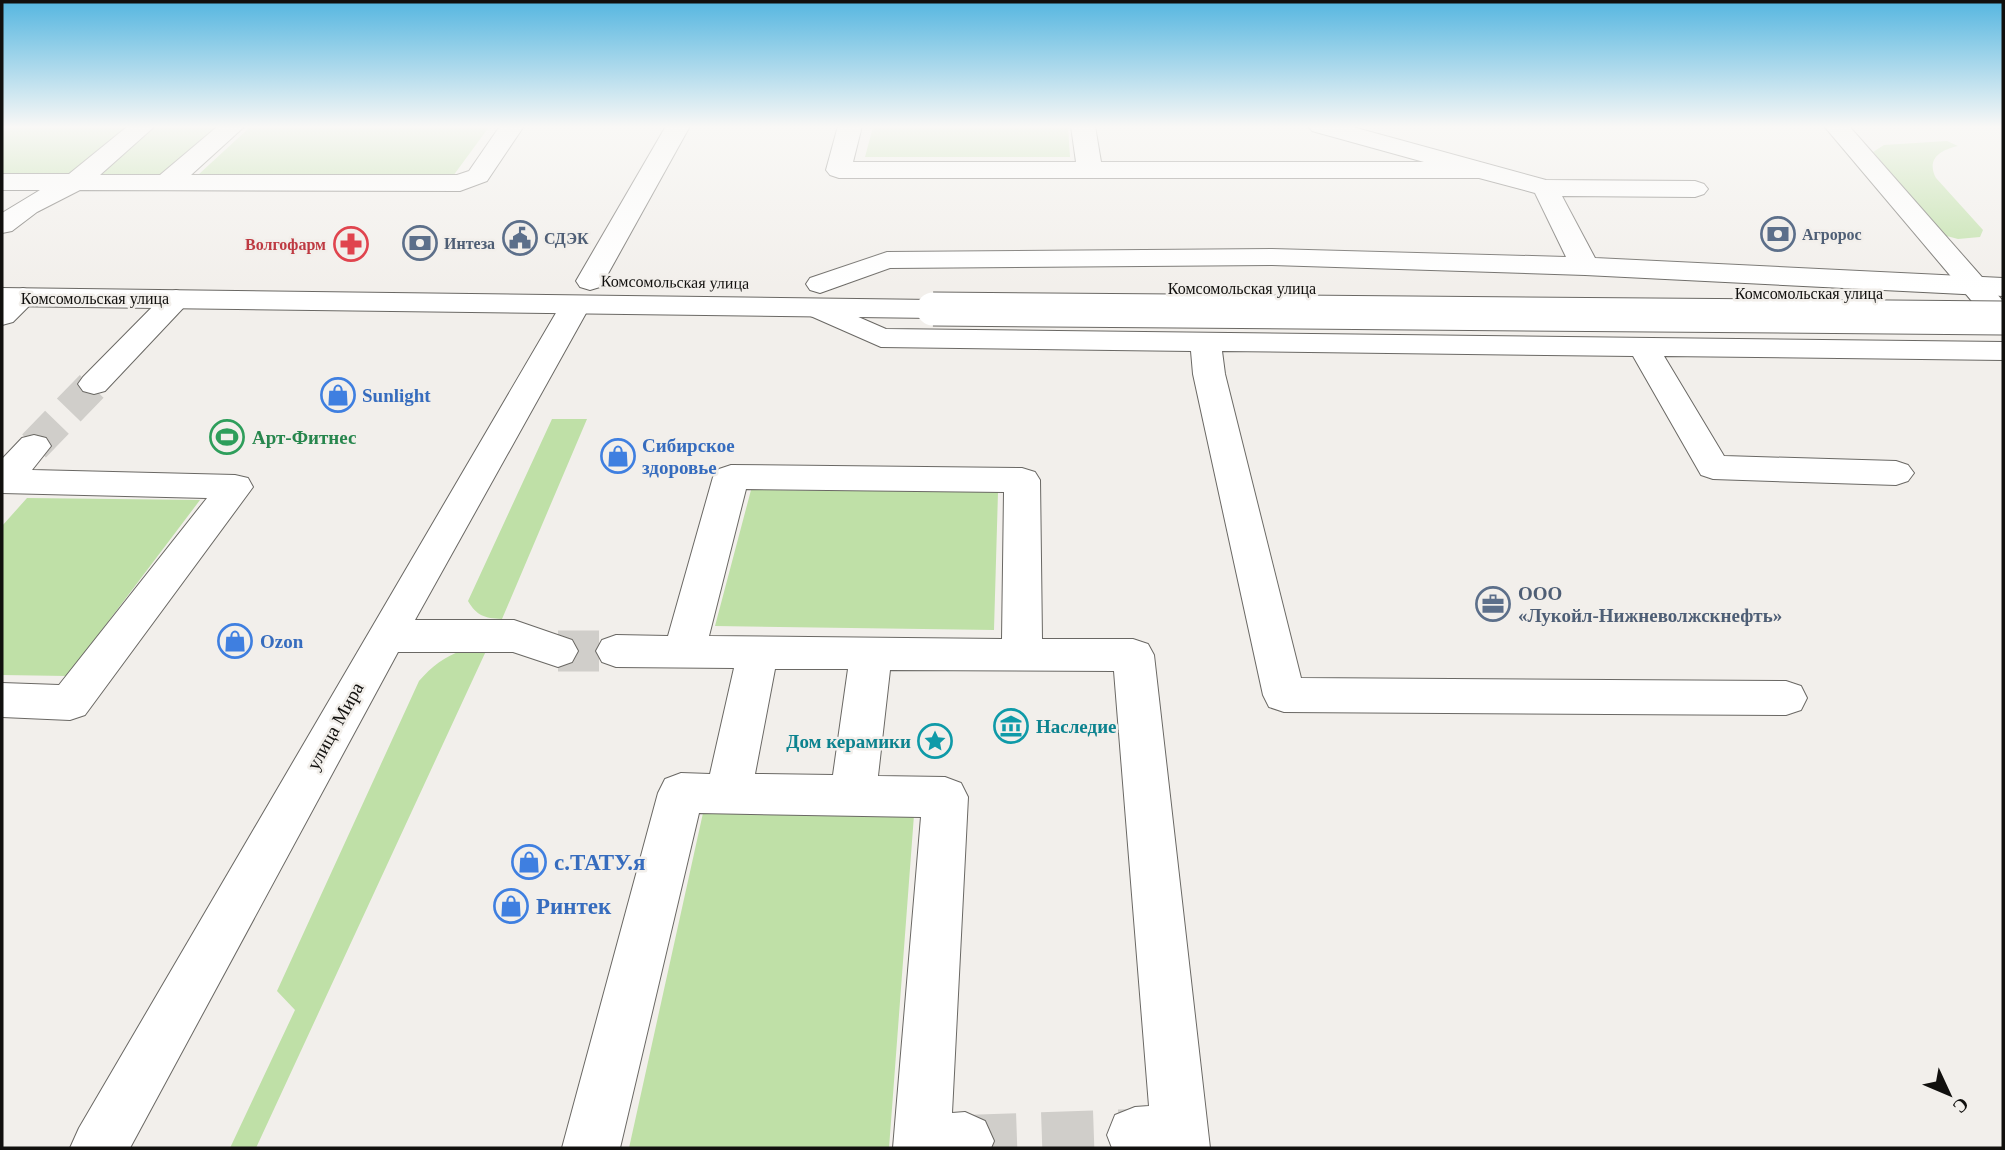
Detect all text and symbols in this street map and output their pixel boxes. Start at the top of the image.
bank icon: Агророс [1759,215,1797,253]
public building icon: СДЭК [501,219,539,257]
bank icon: Интеза [401,224,439,262]
pharmacy icon: Волгофарм [332,225,370,263]
place label: Агророс [1802,226,1862,244]
place label: СДЭК [544,230,589,248]
place label: Интеза [444,235,495,252]
place label: Волгофарм [245,236,326,254]
street label: Комсомольская улица [601,272,749,293]
street label: Комсомольская улица [1168,280,1316,298]
street label: Комсомольская улица [1735,285,1883,303]
street label: Комсомольская улица [21,290,169,308]
shop icon: Sunlight [319,376,357,414]
place label: Sunlight [362,385,431,406]
sports icon: Арт-Фитнес [208,418,246,456]
place label: Арт-Фитнес [252,427,356,448]
place label: Сибирское здоровье [642,435,735,478]
shop icon: Сибирское здоровье [599,437,637,475]
place label: ООО «Лукойл-Нижневолжскнефть» [1518,583,1782,626]
office icon: ООО «Лукойл-Нижневолжскнефть» [1474,585,1512,623]
shop icon: Ozon [216,622,254,660]
place label: Ozon [260,631,304,652]
street label: улица Мира [302,678,368,773]
museum icon: Наследие [992,707,1030,745]
place label: Наследие [1036,716,1117,737]
place icon: Дом керамики [916,722,954,760]
place label: Дом керамики [786,731,911,752]
shop icon: с.ТАТУ.я [510,843,548,881]
place label: с.ТАТУ.я [554,850,645,875]
shop icon: Ринтек [492,887,530,925]
place label: Ринтек [536,894,612,919]
north arrow [1914,1059,1984,1129]
text: С [1949,1093,1973,1118]

